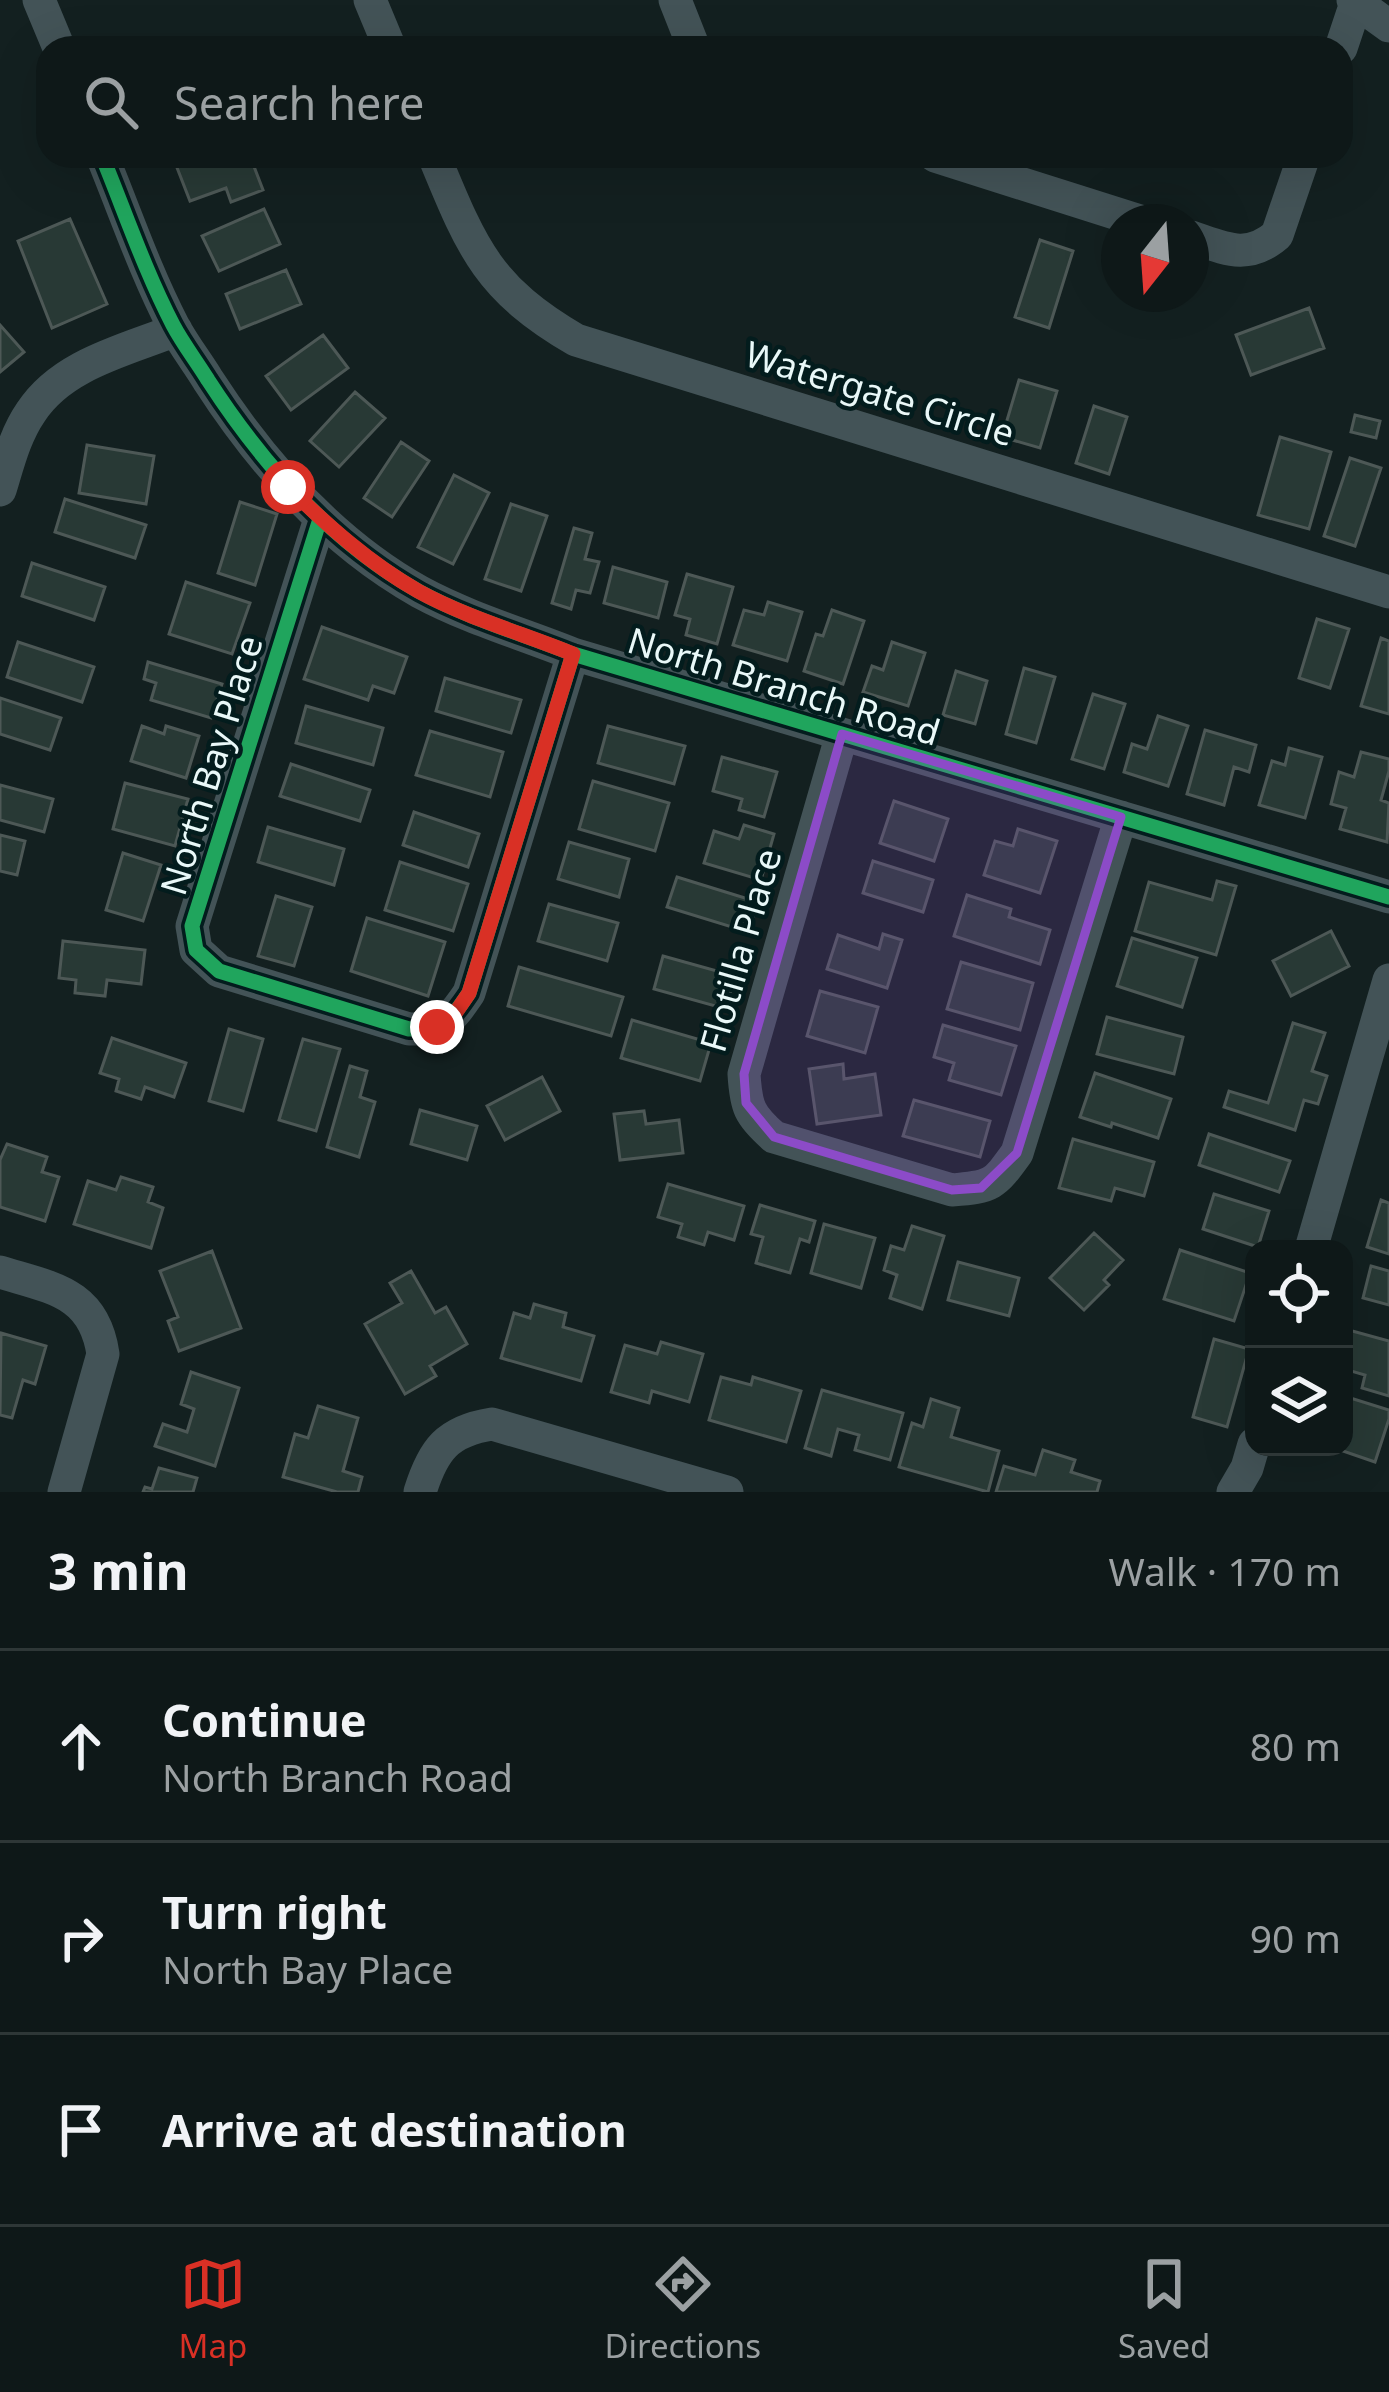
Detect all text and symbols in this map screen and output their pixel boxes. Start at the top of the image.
search box [36,36,1353,168]
icon: search [78,69,144,135]
text: Search here [174,72,424,133]
north arrow [1101,204,1209,312]
street label: Watergate Circle [740,329,1020,457]
route start [261,460,315,514]
street label: North Branch Road [622,615,946,757]
street label: North Bay Place [148,629,274,901]
street label: Flotilla Place [688,843,792,1057]
route end [410,1000,464,1054]
map controls [1245,1240,1353,1456]
button: locate [1245,1240,1353,1348]
button: layers [1245,1348,1353,1456]
text: 3 min [48,1535,189,1605]
text: Walk · 170 m [1108,1544,1341,1597]
text: Continue [162,1689,367,1750]
icon: ahead [48,1713,114,1779]
text: 80 m [1250,1719,1341,1772]
text: North Branch Road [162,1750,513,1803]
text: Turn right [162,1881,387,1942]
icon: right [48,1905,114,1971]
text: 90 m [1250,1911,1341,1964]
text: North Bay Place [162,1942,453,1995]
icon: arrive [48,2097,114,2163]
text: Arrive at destination [162,2099,627,2160]
tab: Map [179,2251,247,2368]
tab: Directions [604,2251,761,2368]
tab: Saved [1118,2251,1210,2368]

